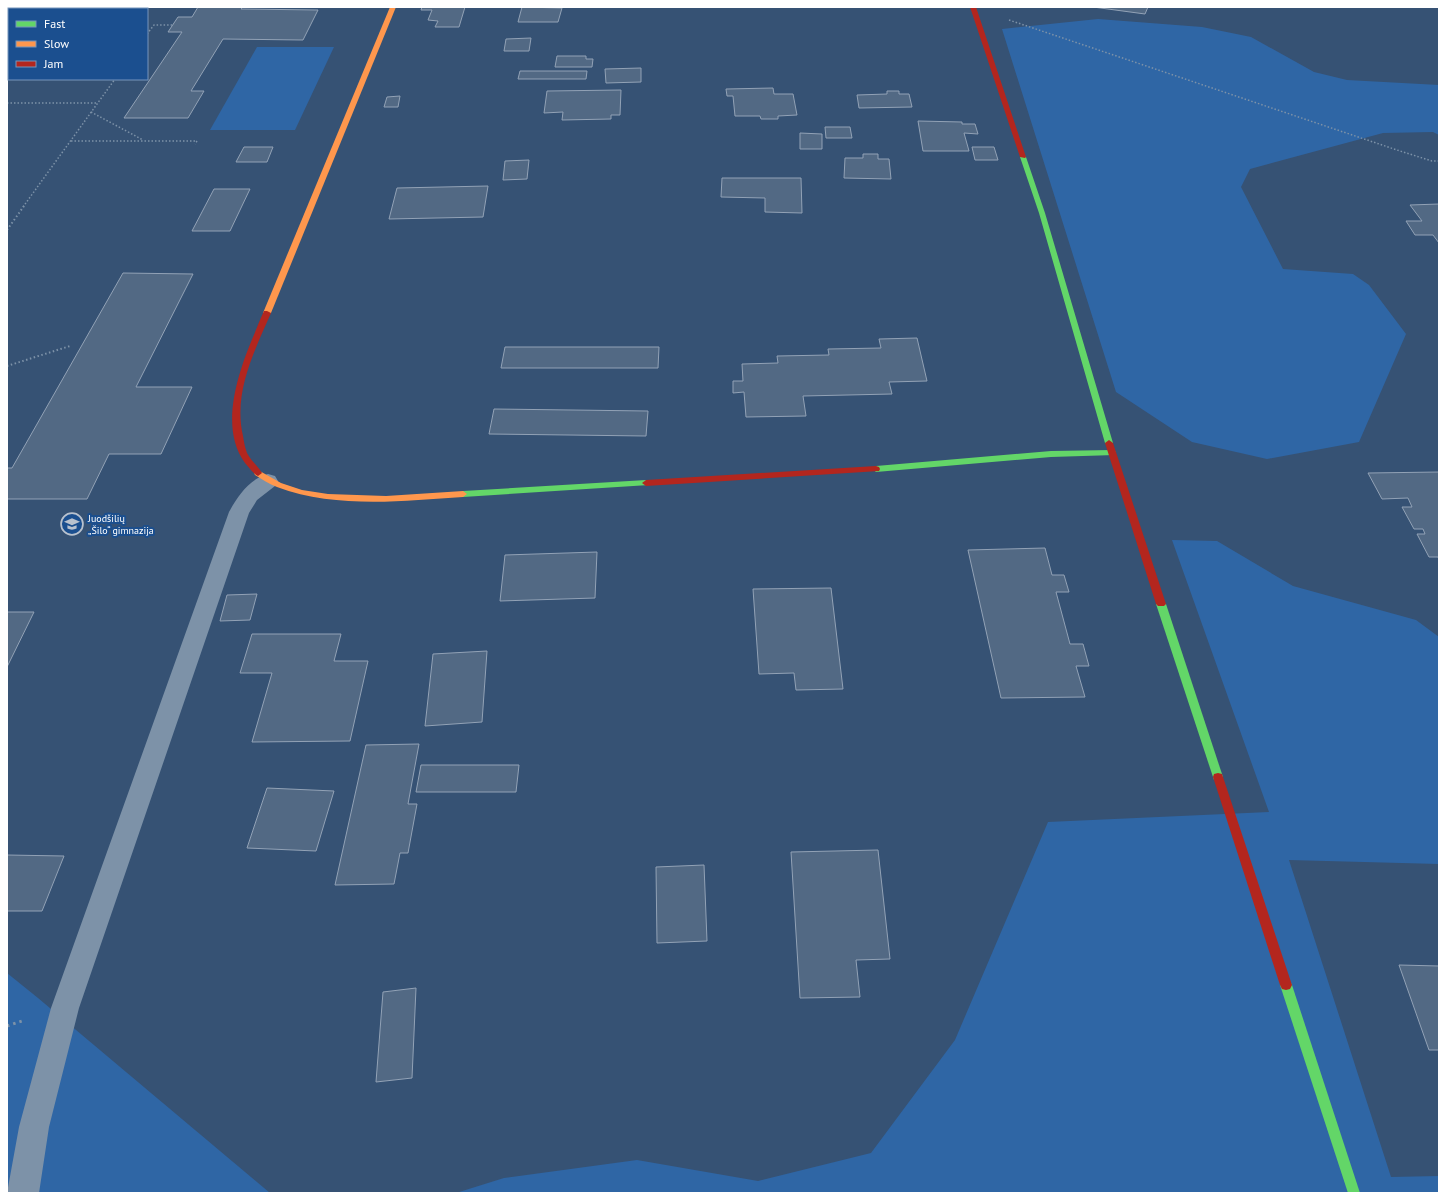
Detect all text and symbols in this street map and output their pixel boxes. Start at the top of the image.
legend [8,8,148,80]
text: Fast [44,16,65,31]
text: Slow [44,36,69,51]
text: Jam [43,56,63,71]
school or university icon: Juodšilių „Šilo“ gimnazija [59,511,85,537]
place label: Juodšilių „Šilo“ gimnazija [87,512,154,537]

